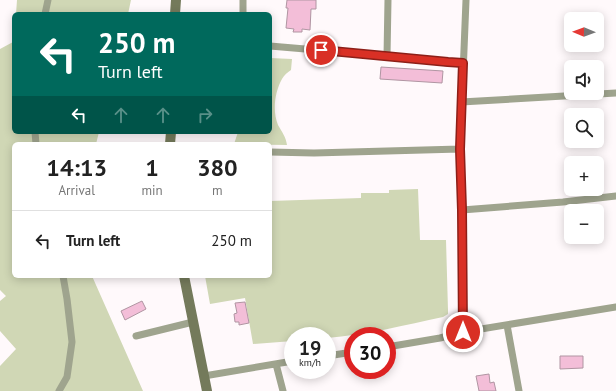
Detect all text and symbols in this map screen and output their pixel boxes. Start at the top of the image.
north arrow [564,12,604,52]
map controls [564,12,604,244]
text: 250 m [98,24,175,61]
icon: left [32,28,84,80]
pin [304,33,338,67]
icon: arrive [310,39,332,61]
text: Turn left [98,60,163,83]
button: sound [564,60,604,100]
icon: left [68,104,90,126]
icon: ahead [110,104,132,126]
icon: ahead [152,104,174,126]
icon: right [194,104,216,126]
button: search [564,108,604,148]
text: 14:13 [46,152,107,183]
text: 1 [145,152,159,183]
text: 380 [197,152,238,183]
button: + [564,156,604,196]
text: Arrival [59,182,95,199]
text: min [141,182,163,199]
text: m [212,182,223,199]
button: − [564,204,604,244]
icon: left [32,230,54,252]
text: Turn left [66,231,120,250]
text: 250 m [211,231,252,250]
position arrow [442,311,484,353]
speed limit sign: 30 [344,327,396,379]
text: 19 [299,335,321,361]
text: km/h [299,356,321,369]

